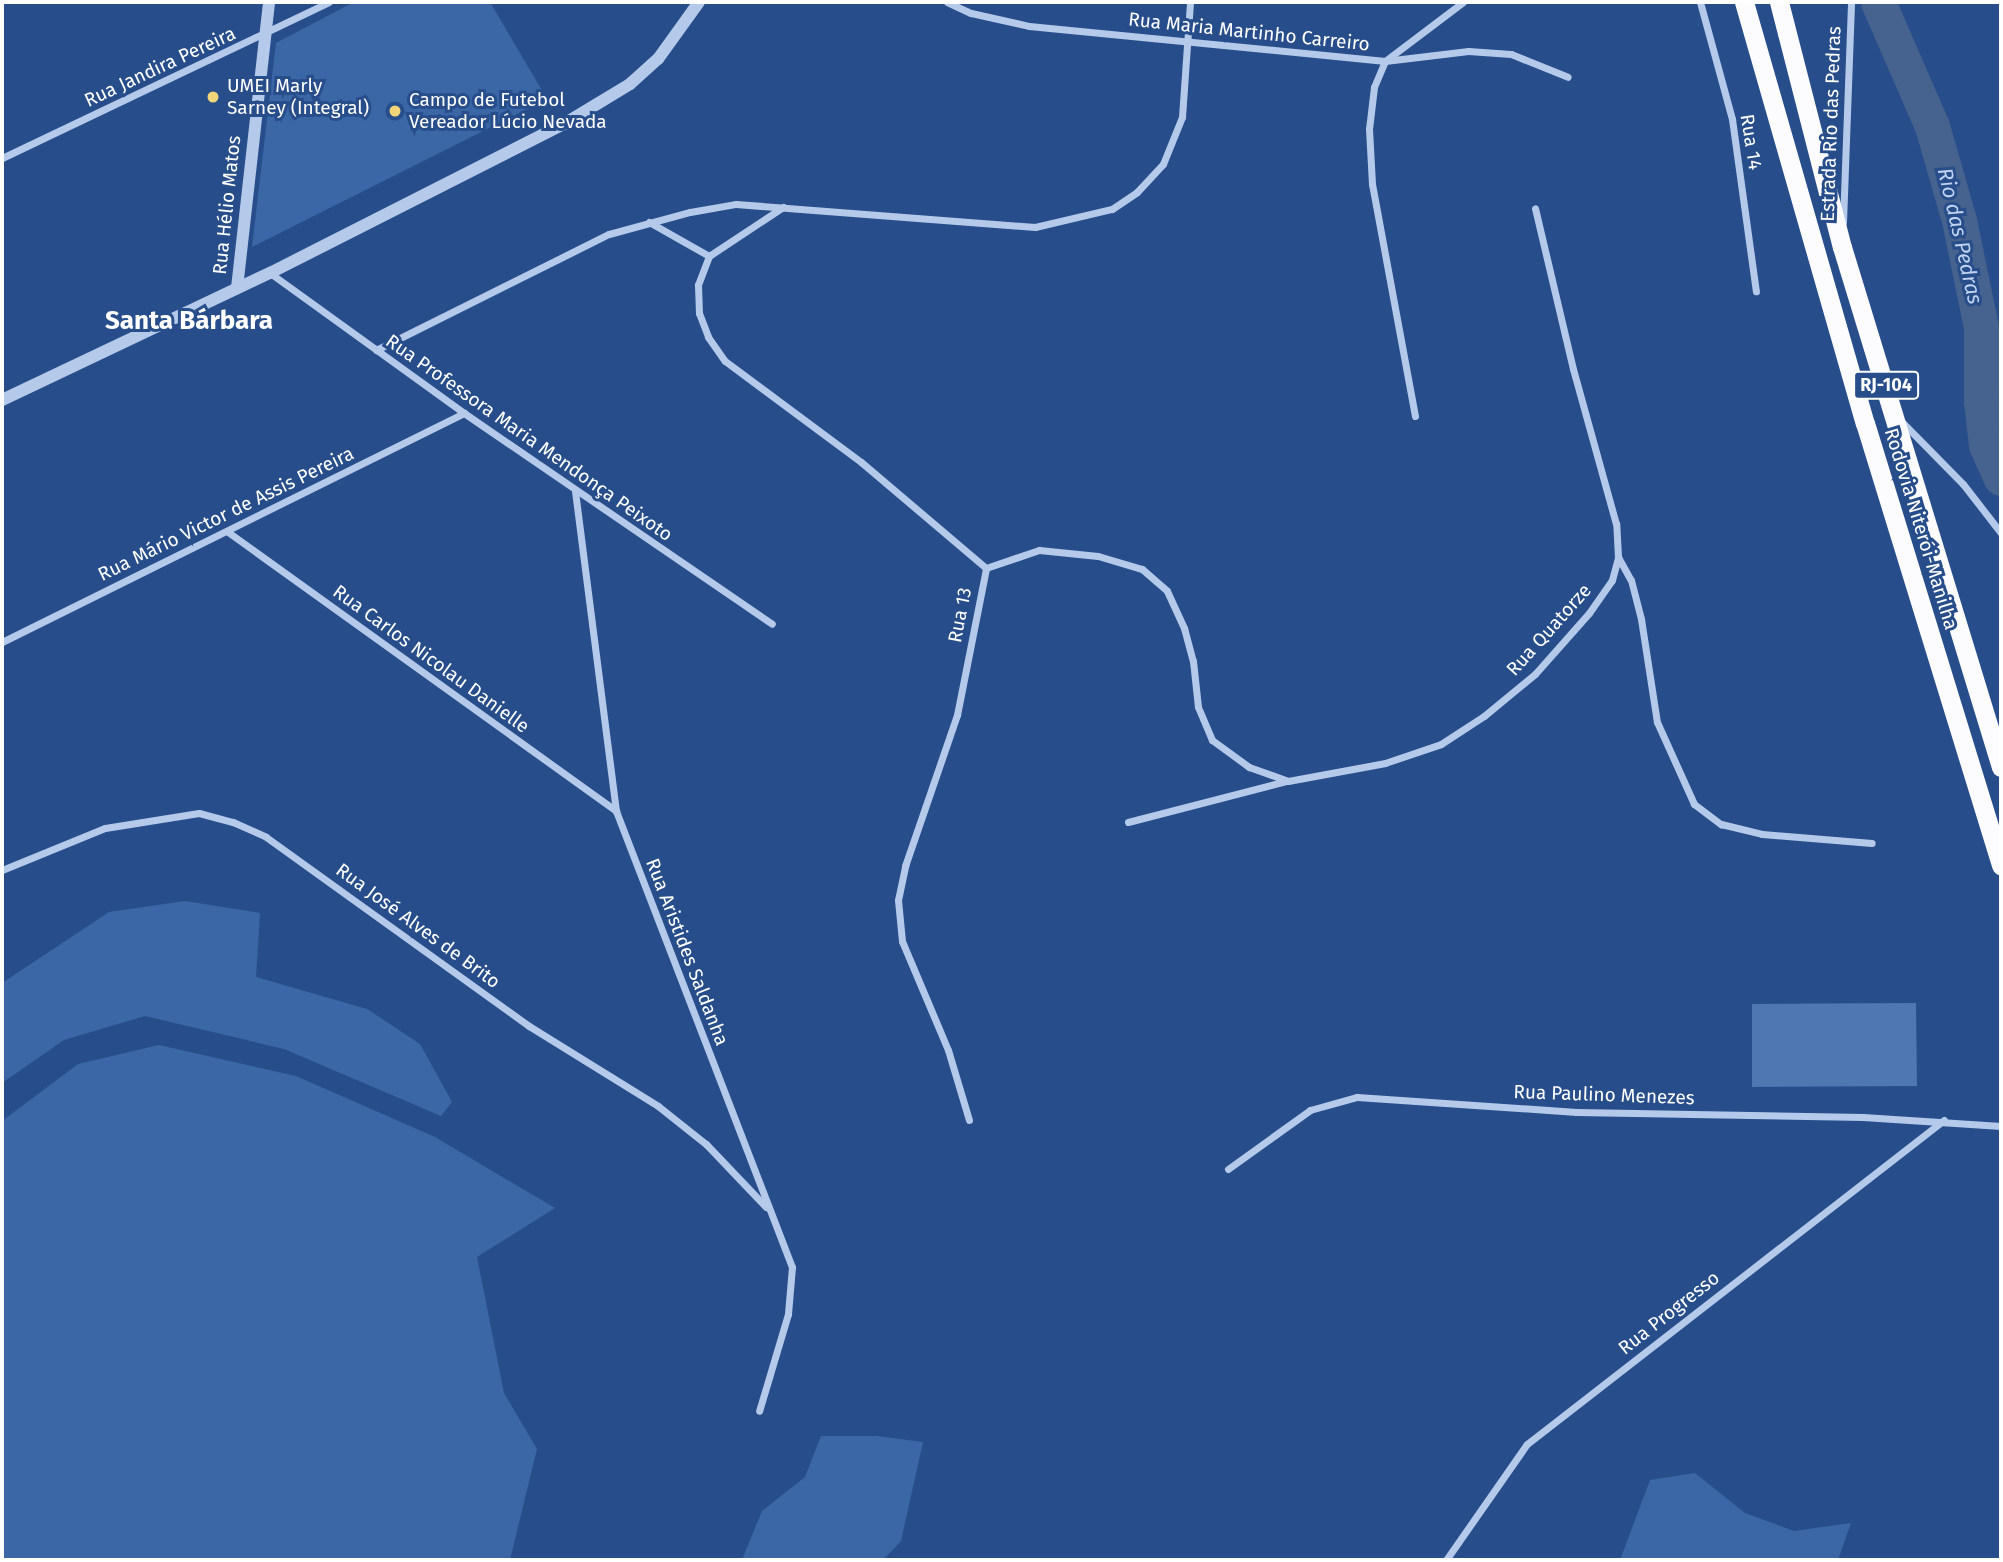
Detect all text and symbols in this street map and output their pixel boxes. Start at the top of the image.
street label: Rua Maria Martinho Carreiro [1127,8,1371,56]
street label: Rua Jandira Pereira [81,22,239,112]
street label: Estrada Rio das Pedras [1816,26,1846,222]
place label: UMEI Marly Sarney (Integral) [227,75,369,119]
marker: UMEI Marly Sarney (Integral) [205,89,221,105]
place label: Campo de Futebol Vereador Lúcio Nevada [409,89,607,133]
marker: Campo de Futebol Vereador Lúcio Nevada [387,103,403,119]
street label: Rua 14 [1735,112,1767,172]
street label: Rua Hélio Matos [208,134,246,276]
water label: Rio das Pedras [1932,165,1988,307]
district label: Santa Bárbara [105,305,273,337]
street label: Rua Professora Maria Mendonça Peixoto [381,330,677,546]
road number: RJ-104 [1853,370,1919,400]
street label: Rodovia Niterói-Manilha [1879,425,1963,633]
street label: Rua Mário Victor de Assis Pereira [94,442,358,586]
street label: Rua Quatorze [1502,579,1596,681]
street label: Rua Carlos Nicolau Danielle [328,580,534,738]
street label: Rua 13 [944,586,976,644]
street label: Rua Aristides Saldanha [641,855,733,1049]
street label: Rua José Alves de Brito [331,859,505,993]
street label: Rua Paulino Menezes [1513,1080,1695,1110]
street label: Rua Progresso [1614,1266,1724,1360]

